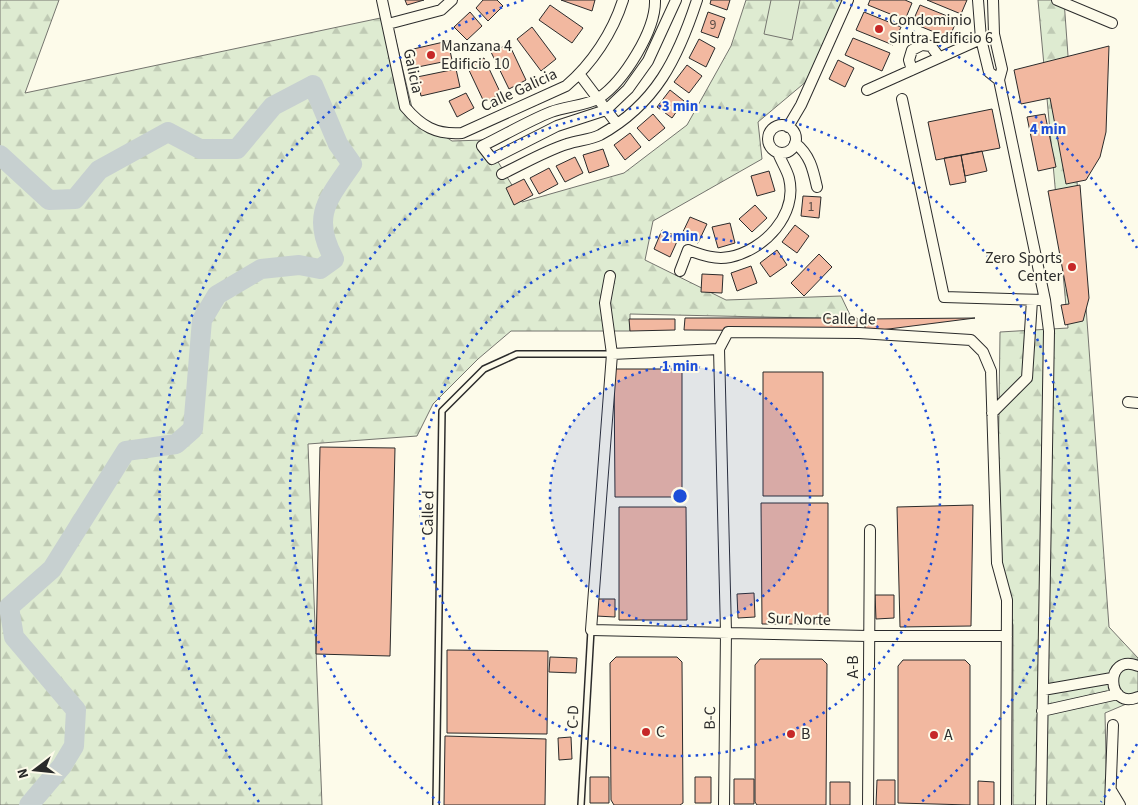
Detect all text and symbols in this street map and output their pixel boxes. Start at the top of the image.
place label: Condominio Sintra Edificio 6 [889,9,993,49]
house number: 9 [710,15,717,35]
marker: Condominio Sintra Edificio 6 [873,23,885,35]
place label: Manzana 4 Edificio 10 [441,35,512,75]
street label: Galicia [398,47,428,95]
marker: Manzana 4 Edificio 10 [425,49,437,61]
street label: Calle Galicia [477,63,561,117]
text: 3 min [662,96,698,117]
text: 4 min [1030,119,1066,140]
house number: 1 [808,197,815,217]
text: 2 min [662,226,698,247]
place label: Zero Sports Center [985,247,1062,287]
marker: Zero Sports Center [1066,261,1078,273]
street label: Calle de [822,308,876,330]
text: 1 min [662,356,698,377]
centre of rings [671,487,689,505]
street label: Calle d [417,490,439,536]
street label: Sur Norte [767,607,831,631]
street label: A-B [842,655,864,679]
street label: C-D [561,705,585,729]
street label: B-C [699,706,721,730]
place label: C [656,721,665,743]
place label: B [801,723,810,745]
place label: A [944,724,953,746]
marker: C [640,726,652,738]
marker: B [785,728,797,740]
marker: A [928,729,940,741]
north arrow [10,745,60,795]
text: N [13,766,34,781]

